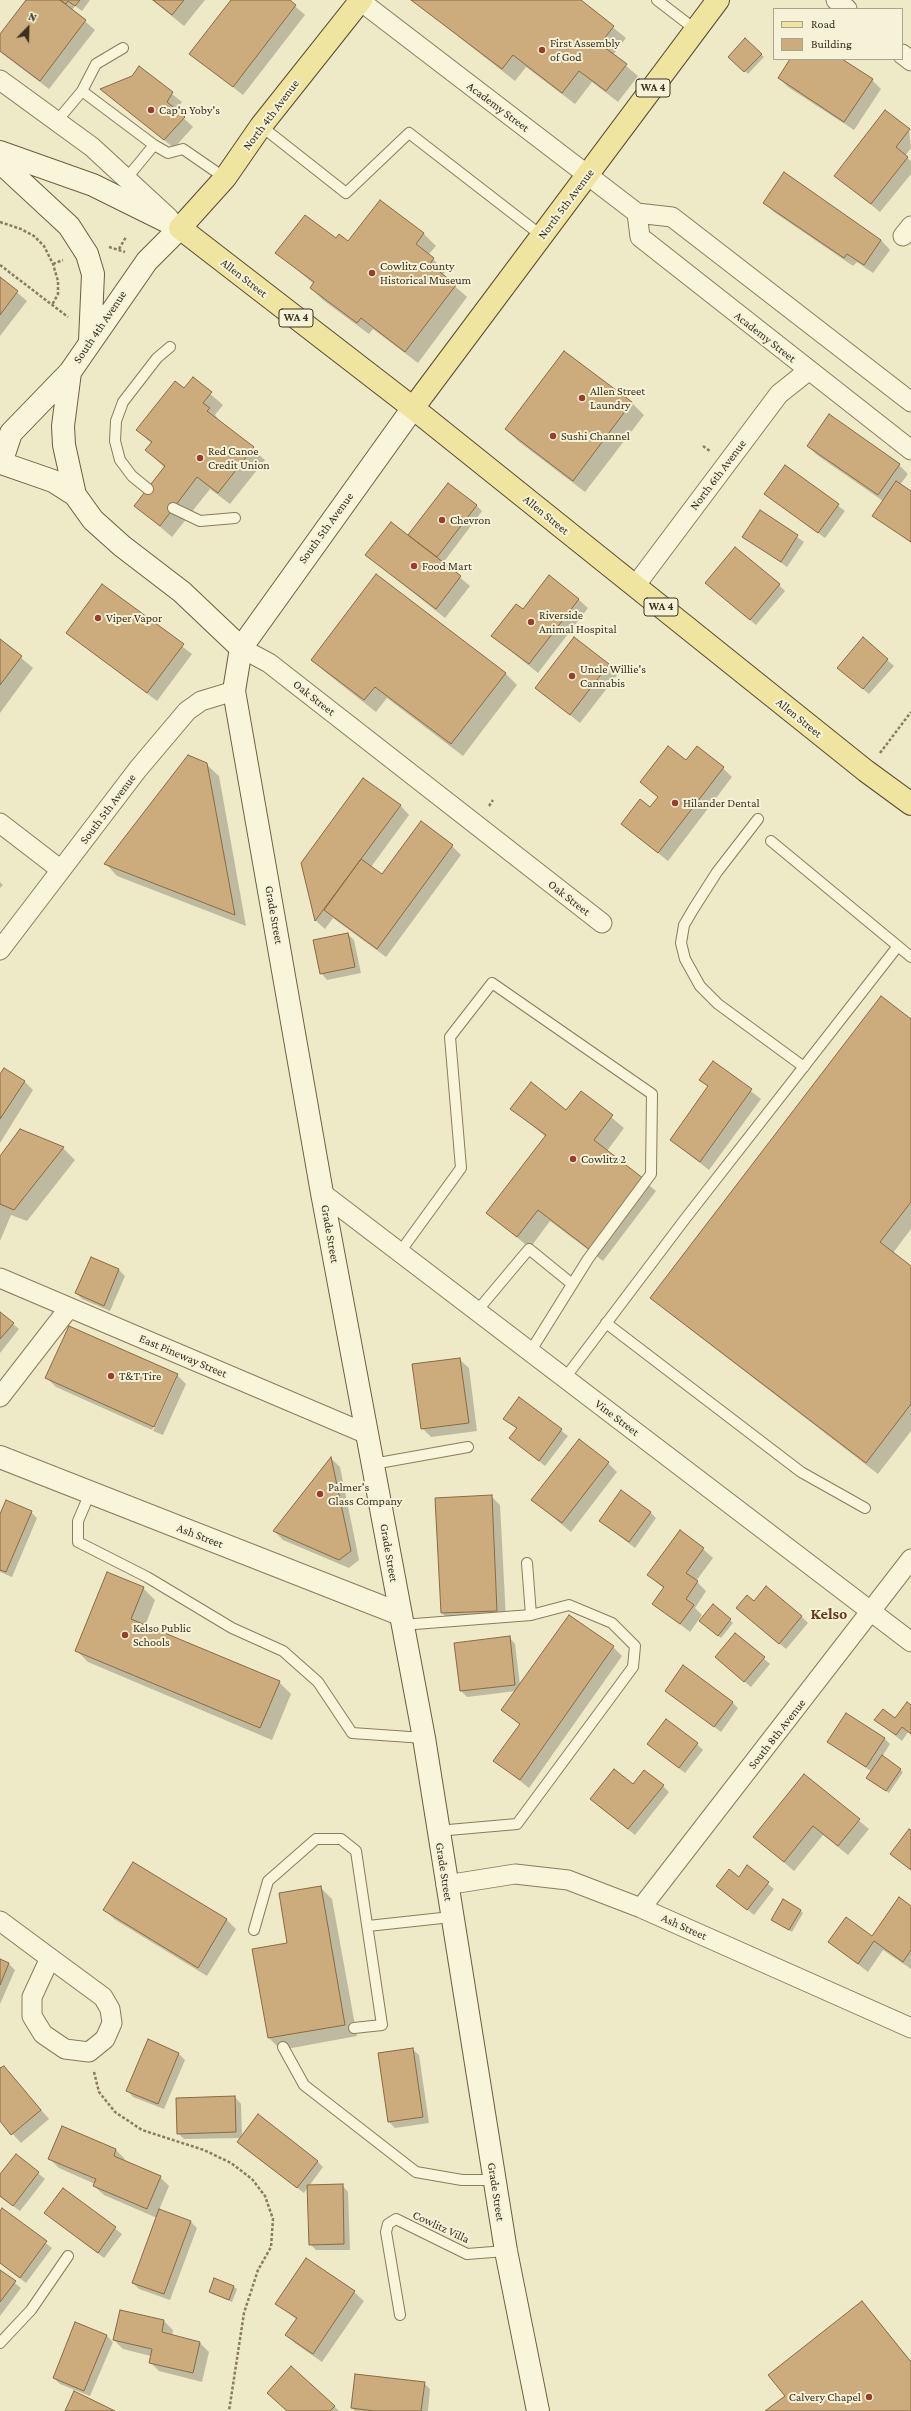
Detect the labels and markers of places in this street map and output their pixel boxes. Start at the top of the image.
place label: First Assembly of God [550,36,620,64]
marker: First Assembly of God [537,45,547,55]
place label: Cap'n Yoby's [159,103,220,117]
marker: Cap'n Yoby's [146,105,156,115]
place label: Cowlitz County Historical Museum [380,259,471,287]
marker: Cowlitz County Historical Museum [367,268,377,278]
place label: Allen Street Laundry [590,384,645,412]
marker: Allen Street Laundry [577,393,587,403]
place label: Sushi Channel [561,429,630,443]
marker: Sushi Channel [548,431,558,441]
place label: Red Canoe Credit Union [208,444,270,472]
marker: Red Canoe Credit Union [195,453,205,463]
place label: Chevron [450,513,491,527]
marker: Chevron [437,515,447,525]
place label: Food Mart [422,559,472,573]
marker: Food Mart [409,561,419,571]
place label: Riverside Animal Hospital [539,608,617,636]
place label: Viper Vapor [106,611,162,625]
marker: Viper Vapor [93,613,103,623]
marker: Riverside Animal Hospital [526,617,536,627]
place label: Uncle Willie's Cannabis [580,662,646,690]
marker: Uncle Willie's Cannabis [567,671,577,681]
place label: Hilander Dental [683,796,760,810]
marker: Hilander Dental [670,798,680,808]
place label: Cowlitz 2 [581,1152,626,1166]
marker: Cowlitz 2 [568,1154,578,1164]
place label: T&T Tire [119,1369,161,1383]
marker: T&T Tire [106,1371,116,1381]
place label: Palmer's Glass Company [328,1480,402,1508]
marker: Palmer's Glass Company [315,1489,325,1499]
place label: Kelso Public Schools [133,1621,191,1649]
marker: Kelso Public Schools [120,1630,130,1640]
place label: Calvery Chapel [789,2390,861,2404]
marker: Calvery Chapel [864,2392,874,2402]

